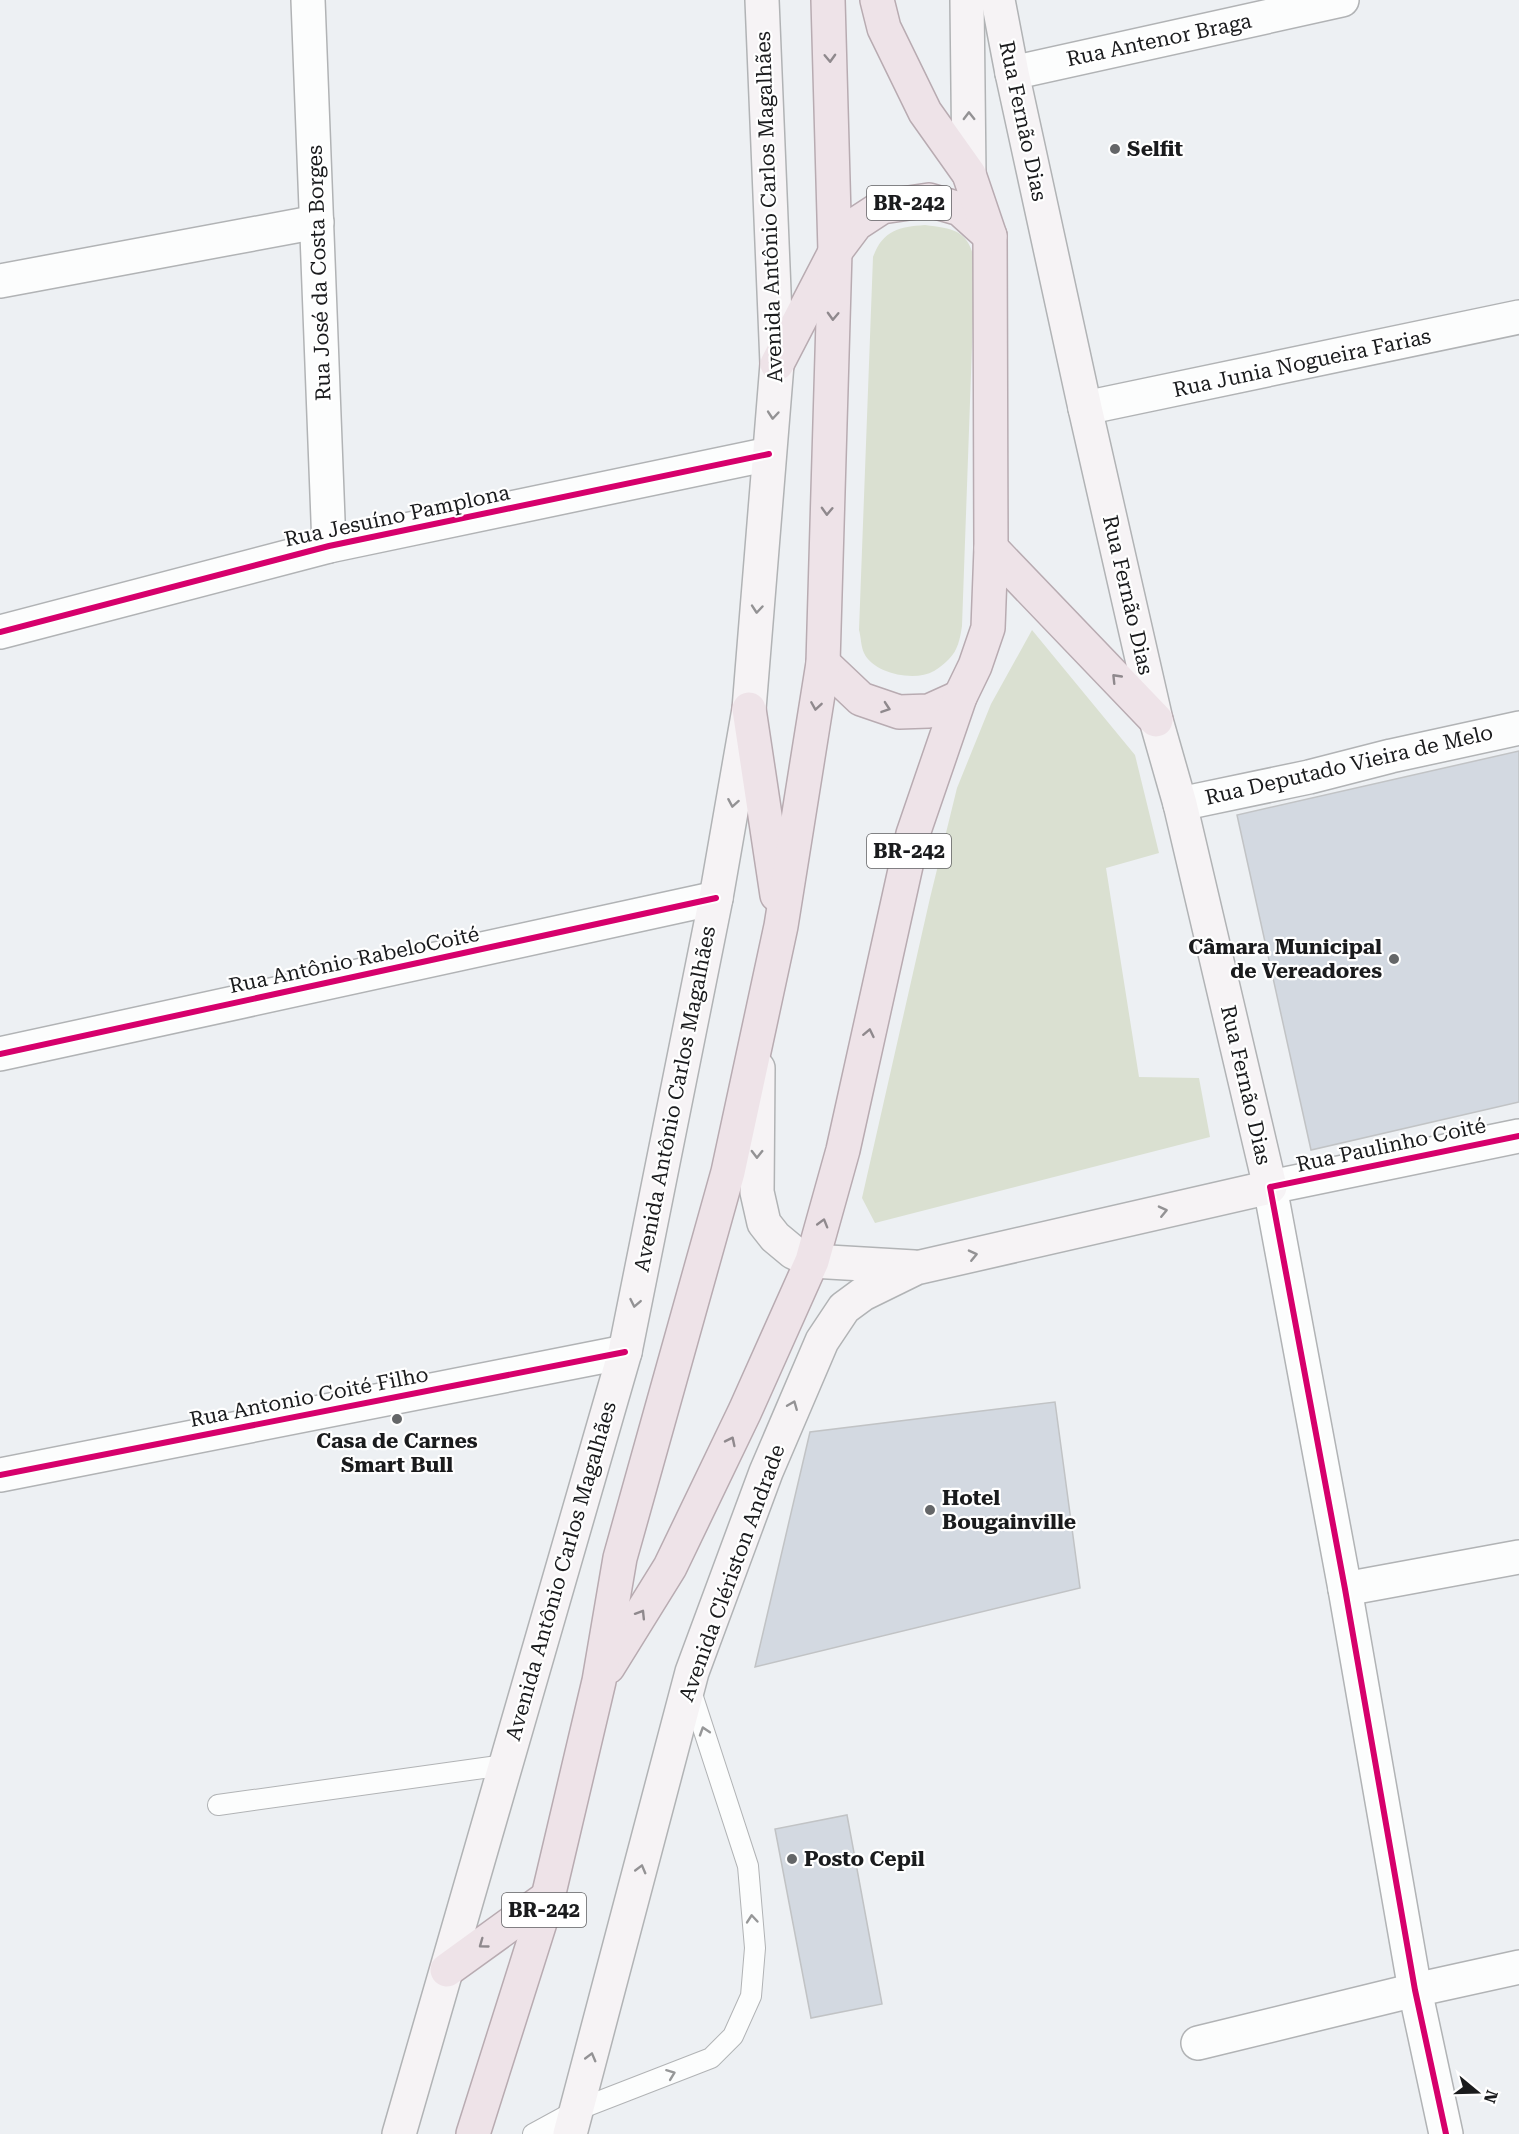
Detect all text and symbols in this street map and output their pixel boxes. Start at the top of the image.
street label: Rua Antenor Braga [1064,9,1254,71]
street label: Avenida Antônio Carlos Magalhães [751,31,787,383]
street label: Rua Fernão Dias [994,39,1052,203]
one-way arrow [823,54,836,63]
one-way arrow [963,111,975,120]
place label: Selfit [1127,137,1183,161]
marker: Selfit [1108,142,1122,156]
street label: Rua José da Costa Borges [303,145,335,401]
road number: BR-242 [867,186,951,220]
one-way arrow [827,312,839,321]
street label: Rua Junia Nogueira Farias [1171,324,1433,402]
one-way arrow [766,411,779,420]
street label: Rua Jesuíno Pamplona [282,480,513,552]
one-way arrow [821,507,833,516]
street label: Rua Fernão Dias [1098,513,1158,677]
one-way arrow [751,605,764,614]
one-way arrow [1112,675,1123,686]
one-way arrow [810,701,822,710]
one-way arrow [880,701,891,713]
street label: Rua Deputado Vieira de Melo [1203,720,1495,810]
one-way arrow [727,798,739,807]
road number: BR-242 [867,834,951,868]
street label: Rua Antônio RabeloCoité [227,922,481,998]
street label: Avenida Antônio Carlos Magalhães [630,924,720,1274]
place label: Câmara Municipal de Vereadores [1188,935,1382,983]
marker: Câmara Municipal de Vereadores [1387,952,1401,966]
street label: Rua Fernão Dias [1216,1003,1276,1167]
one-way arrow [862,1029,875,1039]
street label: Rua Paulinho Coité [1294,1113,1488,1177]
one-way arrow [751,1150,763,1159]
one-way arrow [1158,1206,1168,1219]
one-way arrow [816,1218,828,1229]
one-way arrow [968,1249,978,1262]
one-way arrow [629,1298,642,1308]
street label: Rua Antonio Coité Filho [188,1362,430,1432]
street label: Avenida Antônio Carlos Magalhães [501,1399,621,1743]
one-way arrow [786,1400,798,1411]
marker: Casa de Carnes Smart Bull [390,1412,404,1426]
place label: Casa de Carnes Smart Bull [316,1429,478,1477]
one-way arrow [723,1436,735,1447]
street label: Avenida Clériston Andrade [674,1441,790,1705]
place label: Hotel Bougainville [942,1486,1076,1534]
marker: Hotel Bougainville [923,1503,937,1517]
one-way arrow [633,1610,645,1620]
one-way arrow [699,1727,712,1737]
place label: Posto Cepil [804,1847,925,1871]
marker: Posto Cepil [785,1852,799,1866]
one-way arrow [633,1864,646,1874]
road number: BR-242 [502,1893,586,1927]
one-way arrow [746,1915,759,1924]
one-way arrow [479,1937,490,1948]
one-way arrow [583,2052,596,2062]
north arrow [1447,2062,1507,2122]
one-way arrow [665,2069,676,2082]
text: N [1480,2088,1502,2106]

